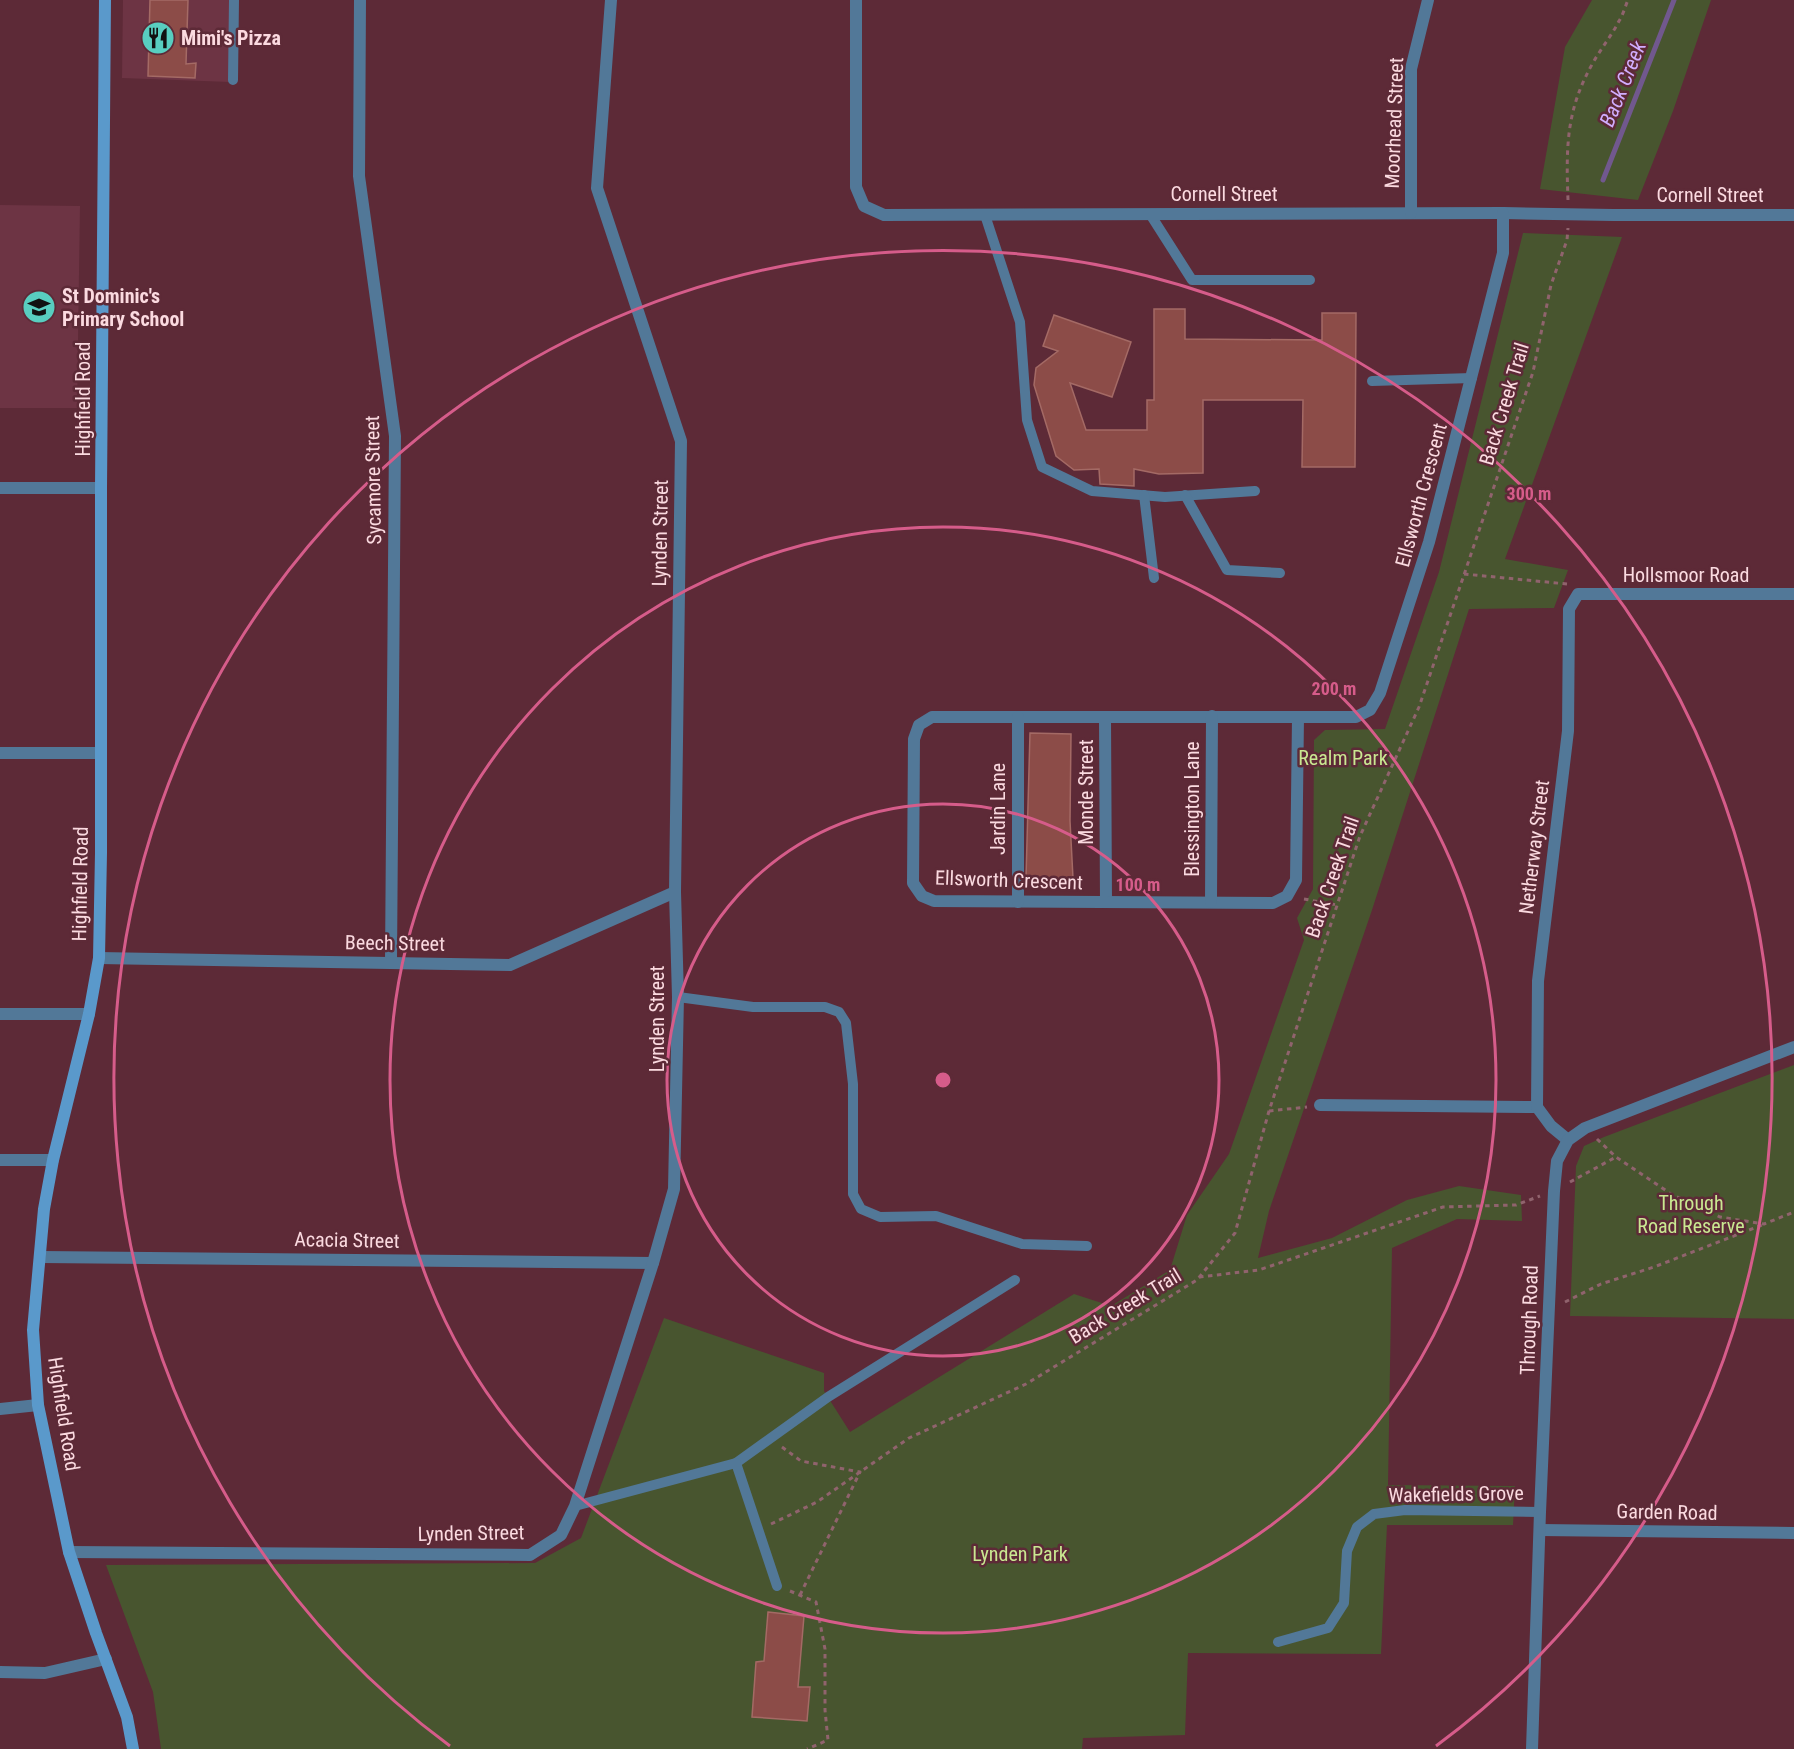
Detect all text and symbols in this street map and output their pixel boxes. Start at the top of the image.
restaurant icon: Mimi's Pizza [140,20,176,56]
place label: Mimi's Pizza [181,26,281,50]
water label: Back Creek [1595,37,1651,130]
street label: Moorhead Street [1380,57,1408,189]
street label: Cornell Street [1170,182,1278,206]
street label: Cornell Street [1656,183,1764,207]
place label: St Dominic's Primary School [62,284,184,331]
school or university icon: St Dominic's Primary School [21,289,57,325]
street label: Back Creek Trail [1474,340,1534,468]
street label: Highfield Road [71,342,95,456]
street label: Sycamore Street [360,415,386,545]
street label: Ellsworth Crescent [1390,420,1452,570]
street label: Lynden Street [647,479,673,587]
text: 300 m [1507,483,1551,504]
street label: Hollsmoor Road [1623,563,1749,587]
text: 200 m [1312,678,1356,699]
street label: Monde Street [1074,739,1098,845]
street label: Blessington Lane [1180,741,1204,877]
park label: Realm Park [1298,746,1388,770]
street label: Jardin Lane [986,763,1010,855]
street label: Netherway Street [1514,778,1554,916]
street label: Back Creek Trail [1300,813,1364,941]
street label: Highfield Road [67,826,93,942]
street label: Ellsworth Crescent [935,865,1083,895]
text: 100 m [1116,874,1160,895]
street label: Beech Street [345,930,445,956]
street label: Lynden Street [645,966,669,1072]
centre of rings [933,1070,953,1090]
park label: Through Road Reserve [1637,1191,1745,1238]
street label: Acacia Street [294,1227,400,1253]
street label: Back Creek Trail [1065,1263,1185,1349]
street label: Through Road [1515,1265,1543,1375]
street label: Highfield Road [43,1355,85,1473]
street label: Wakefields Grove [1388,1481,1524,1507]
street label: Garden Road [1616,1499,1718,1525]
street label: Lynden Street [417,1520,525,1546]
park label: Lynden Park [972,1542,1068,1566]

